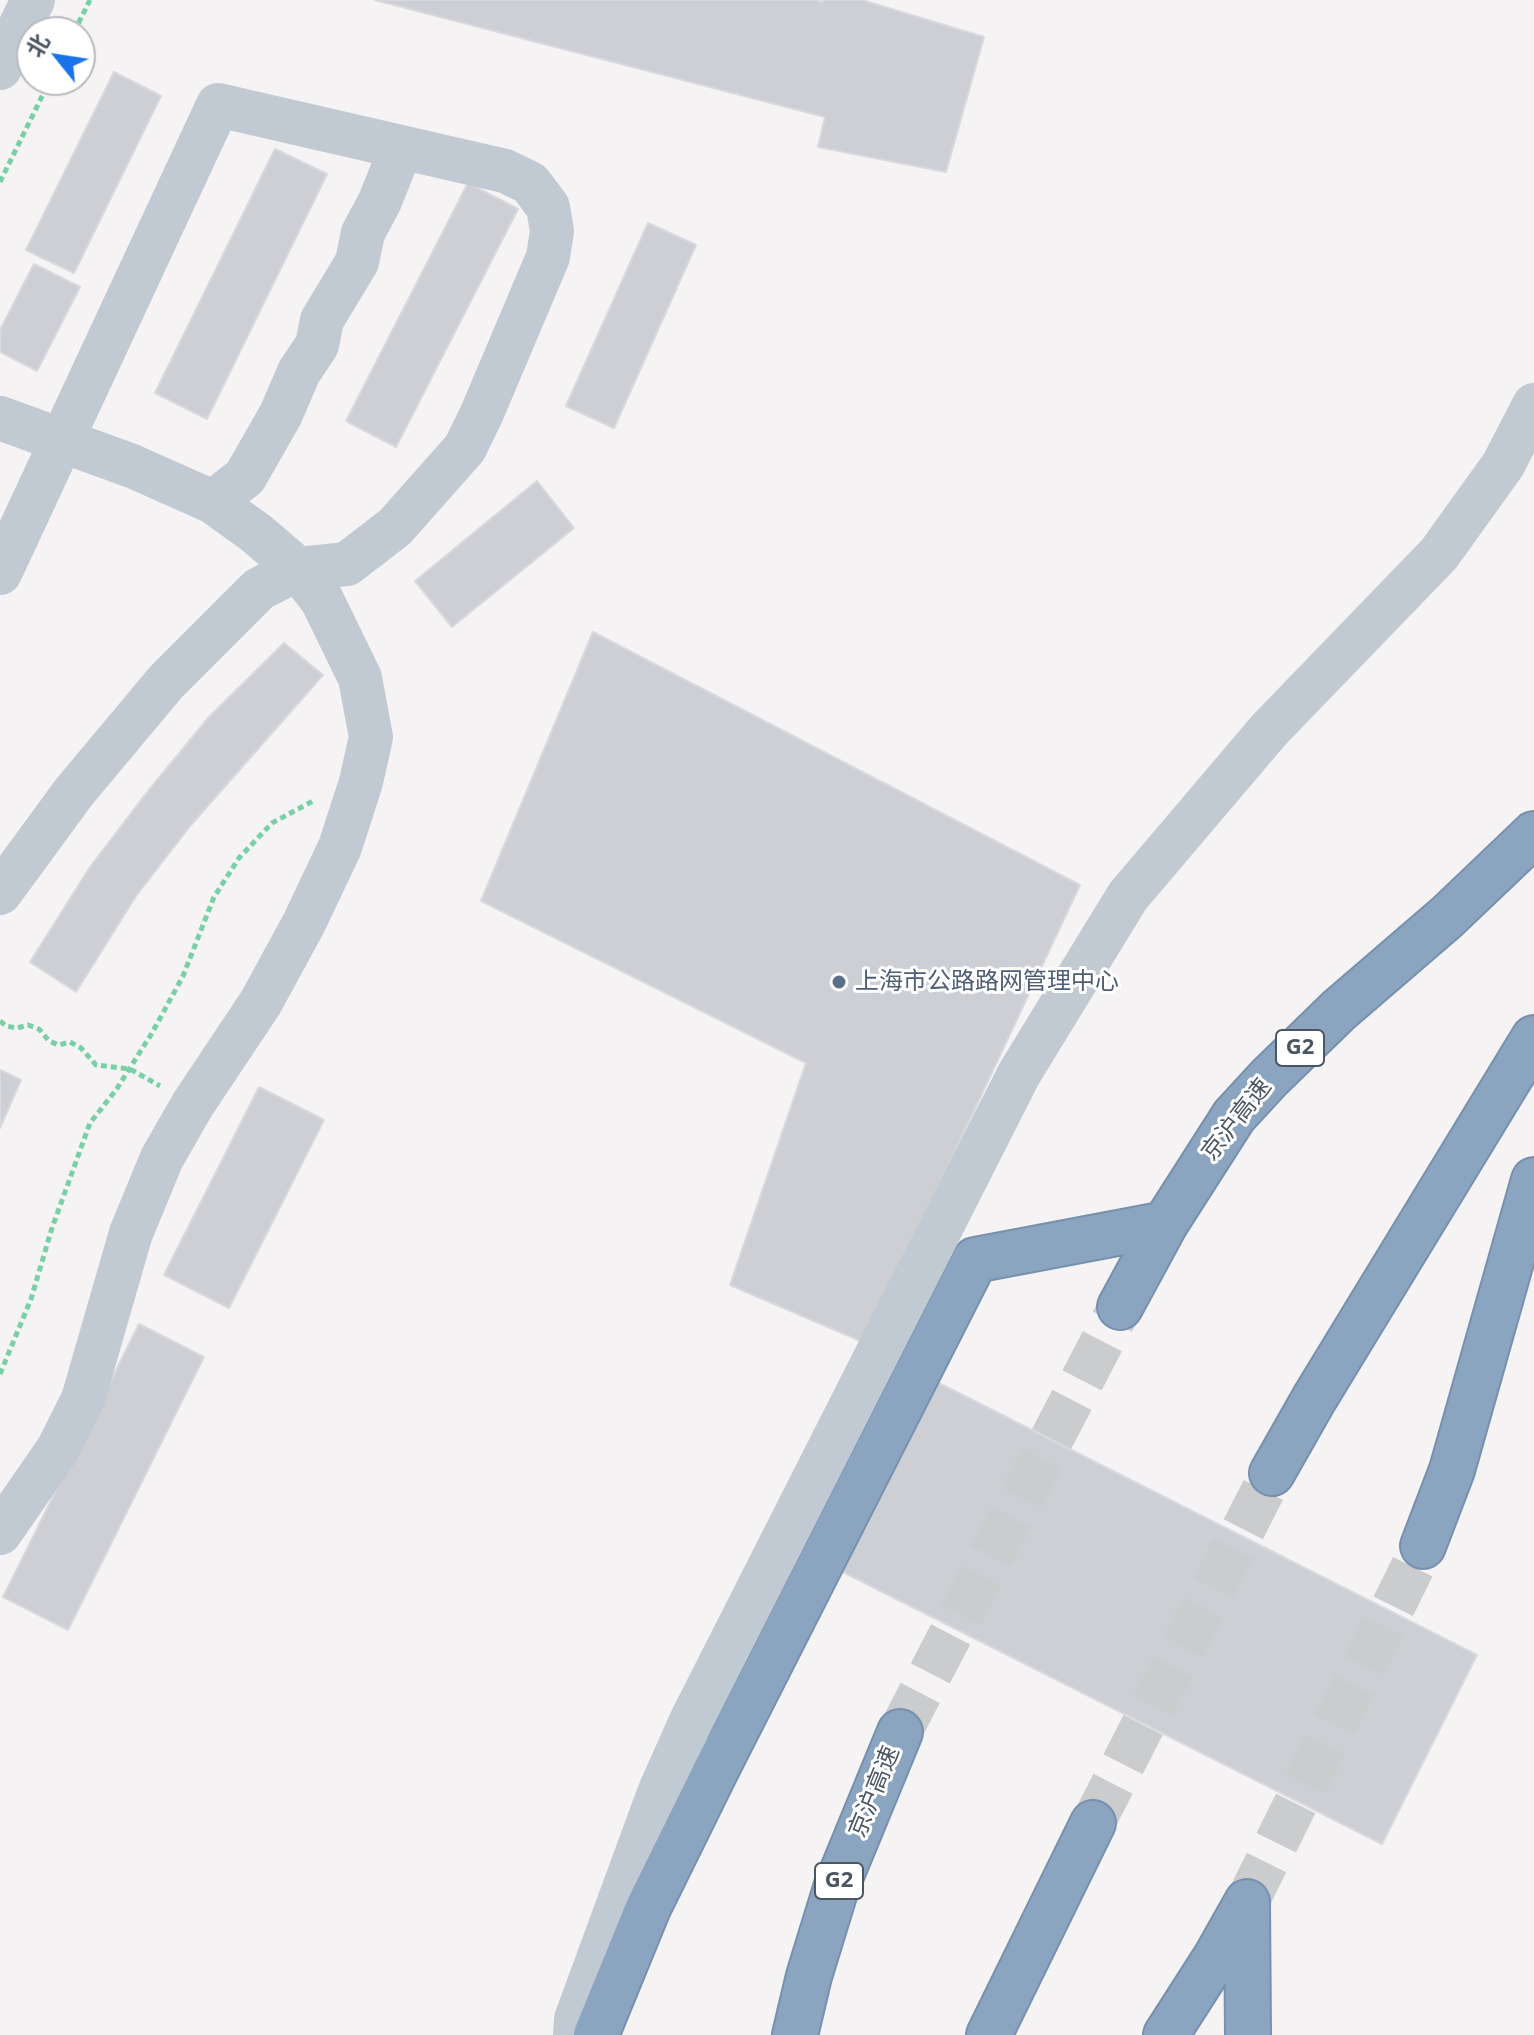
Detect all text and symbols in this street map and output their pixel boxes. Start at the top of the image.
north arrow [16,16,96,96]
text: 北 [18,28,55,62]
place label: 上海市公路路网管理中心 [855,968,1119,996]
marker: 上海市公路路网管理中心 [830,973,848,991]
road number: G2 [1276,1030,1324,1066]
street label: 京沪高速 [1196,1073,1278,1167]
street label: 京沪高速 [844,1742,906,1842]
road number: G2 [815,1863,863,1899]

